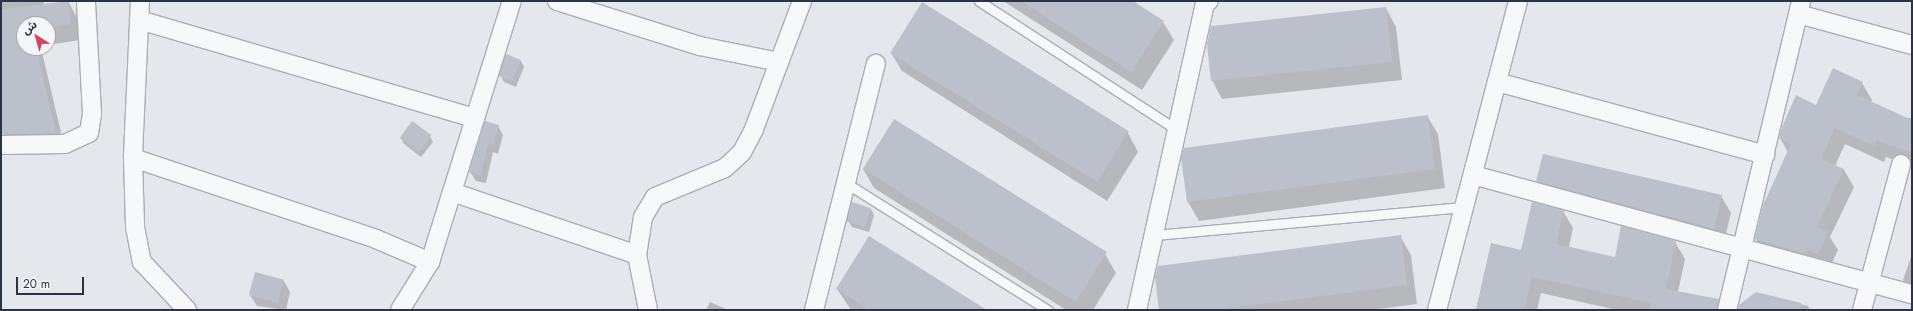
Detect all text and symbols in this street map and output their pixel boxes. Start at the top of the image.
north arrow [16,16,56,56]
text: ش [19,16,40,38]
scale bar [18,269,86,295]
text: 20 m [23,275,50,293]

